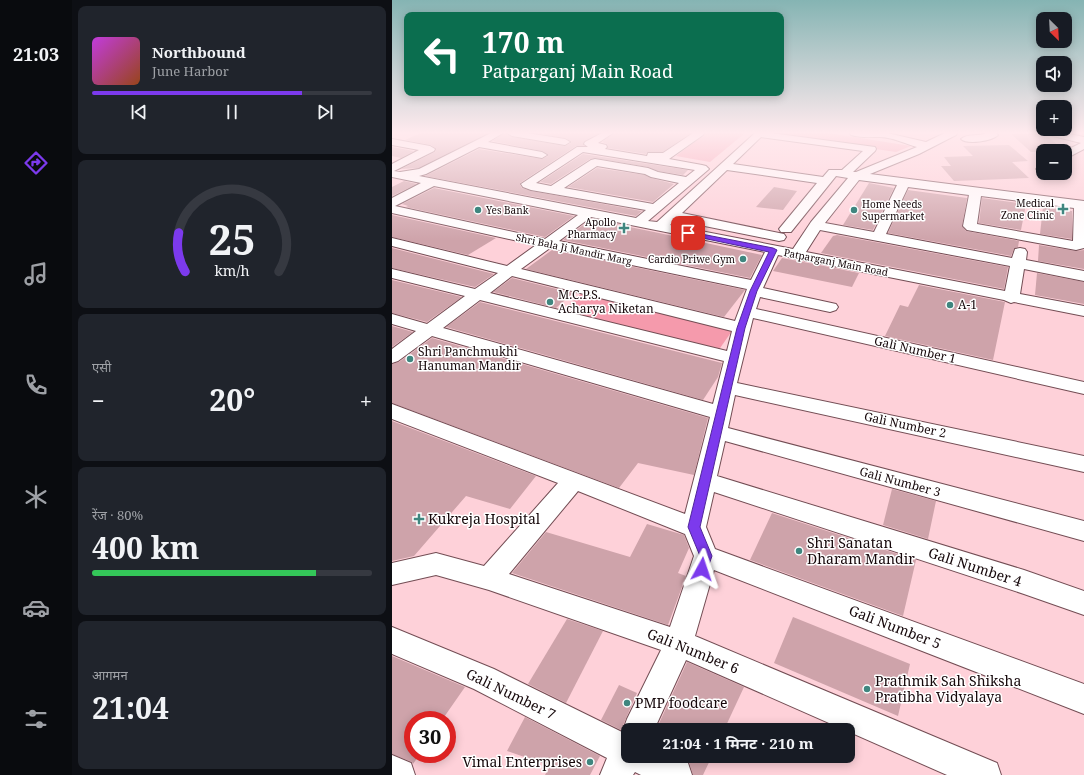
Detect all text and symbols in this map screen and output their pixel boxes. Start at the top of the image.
north arrow [1036,12,1072,48]
map controls [1036,12,1072,180]
text: 170 m [482,23,564,61]
icon: left [416,28,468,80]
text: 21:03 [13,42,59,66]
text: Northbound [152,42,246,62]
button: sound [1036,56,1072,92]
text: Patparganj Main Road [482,59,673,83]
text: June Harbor [152,62,229,80]
button: + [1036,100,1072,136]
icon: previous [128,101,150,123]
icon: pause [221,101,243,123]
icon: next [314,101,336,123]
button: − [1036,144,1072,180]
icon: directions [22,149,50,177]
place label: Medical Zone Clinic [1001,196,1054,222]
place label: Home Needs Supermarket [862,197,925,223]
place label: Yes Bank [485,203,529,217]
marker: Medical Zone Clinic [1057,203,1069,215]
marker: Yes Bank [473,205,483,215]
marker: Home Needs Supermarket [849,205,859,215]
text: 25 [208,210,256,266]
place label: Apollo Pharmacy [568,215,616,241]
pin [671,216,705,250]
icon: arrive [677,222,699,244]
marker: Apollo Pharmacy [619,223,629,233]
street label: Shri Bala Ji Mandir Marg [515,230,634,268]
street label: Patparganj Main Road [783,245,889,279]
place label: Cardio Priwe Gym [648,252,736,266]
marker: Cardio Priwe Gym [738,254,748,264]
icon: music [22,260,50,288]
text: km/h [214,260,250,279]
place label: M.C.P.S. Acharya Niketan [558,286,654,317]
place label: A-1 [958,296,977,313]
marker: M.C.P.S. Acharya Niketan [545,297,555,307]
marker: A-1 [945,300,955,310]
street label: Gali Number 1 [873,332,958,367]
place label: Shri Panchmukhi Hanuman Mandir [418,343,522,374]
marker: Shri Panchmukhi Hanuman Mandir [405,354,415,364]
text: एसी [92,358,111,376]
icon: phone [22,371,50,399]
text: 20° [209,379,255,420]
text: − [92,385,105,415]
text: + [360,385,372,415]
street label: Gali Number 2 [863,408,948,441]
street label: Gali Number 3 [858,463,943,501]
icon: climate [22,483,50,511]
text: रेंज · 80% [92,506,143,524]
place label: Kukreja Hospital [428,509,541,528]
marker: Kukreja Hospital [413,513,425,525]
text: 400 km [92,527,199,568]
place label: Shri Sanatan Dharam Mandir [807,533,915,568]
street label: Gali Number 4 [926,542,1025,591]
marker: Shri Sanatan Dharam Mandir [794,546,804,556]
position arrow [681,548,723,590]
icon: car [22,594,50,622]
street label: Gali Number 5 [846,600,944,653]
street label: Gali Number 6 [645,624,742,678]
street label: Gali Number 7 [463,664,559,723]
text: आगमन [92,666,128,684]
place label: Prathmik Sah Shiksha Pratibha Vidyalaya [875,671,1021,706]
marker: Prathmik Sah Shiksha Pratibha Vidyalaya [862,684,872,694]
text: 21:04 [92,687,169,728]
place label: PMP foodcare [635,693,727,712]
marker: PMP foodcare [622,698,632,708]
icon: filters [22,705,50,733]
speed limit sign: 30 [404,711,456,763]
text: 21:04 · 1 मिनट · 210 m [663,733,813,753]
place label: Vimal Enterprises [462,752,582,771]
marker: Vimal Enterprises [585,757,595,767]

